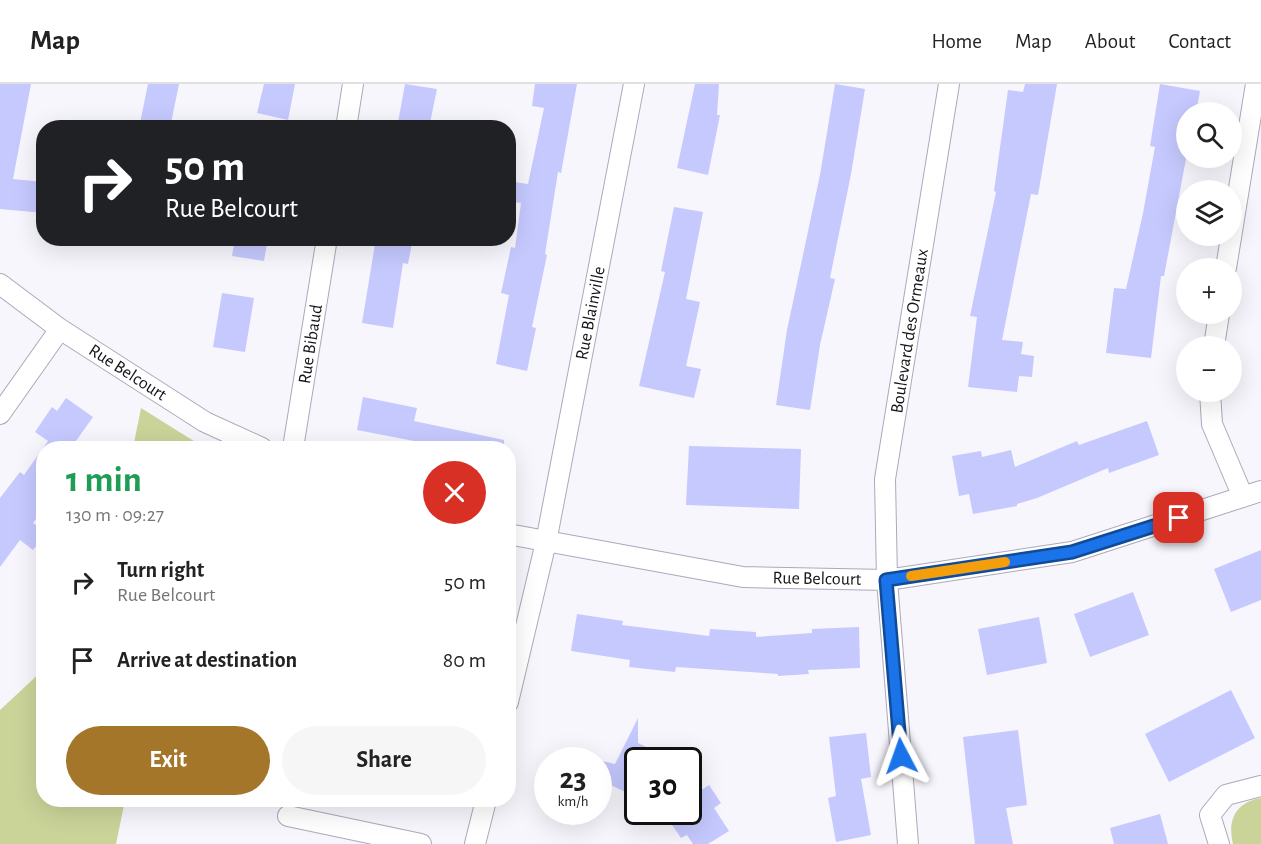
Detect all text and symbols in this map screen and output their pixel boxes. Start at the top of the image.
text: Map [30,27,80,55]
text: Home [931,31,982,52]
text: Map [1015,31,1052,52]
text: About [1085,31,1135,52]
text: Contact [1168,31,1231,52]
map controls [1176,102,1242,402]
button: search [1176,102,1242,168]
icon: right [66,144,144,222]
text: 50 m [165,146,245,188]
button: layers [1176,180,1242,246]
text: Rue Belcourt [165,195,298,222]
street label: Boulevard des Ormeaux [888,247,932,415]
button: + [1176,258,1242,324]
street label: Rue Blainville [573,265,609,362]
street label: Rue Bibaud [296,303,326,385]
button: − [1176,336,1242,402]
street label: Rue Belcourt [85,341,170,405]
button: close [423,461,486,524]
text: 1 min [66,462,142,498]
pin [1153,492,1204,543]
icon: arrive [1162,501,1195,534]
text: 130 m · 09:27 [66,505,164,525]
text: Turn right [117,559,204,581]
icon: right [66,566,99,599]
street label: Rue Belcourt [773,569,862,589]
text: 50 m [444,571,486,593]
text: Rue Belcourt [117,585,215,605]
icon: arrive [66,644,99,677]
text: Arrive at destination [117,649,297,671]
text: 80 m [443,649,486,671]
position arrow [869,724,933,788]
button: Exit [66,726,270,795]
button: Share [282,726,486,795]
speed limit sign: 30 [624,747,702,825]
text: 23 [559,764,587,794]
text: km/h [558,794,588,809]

